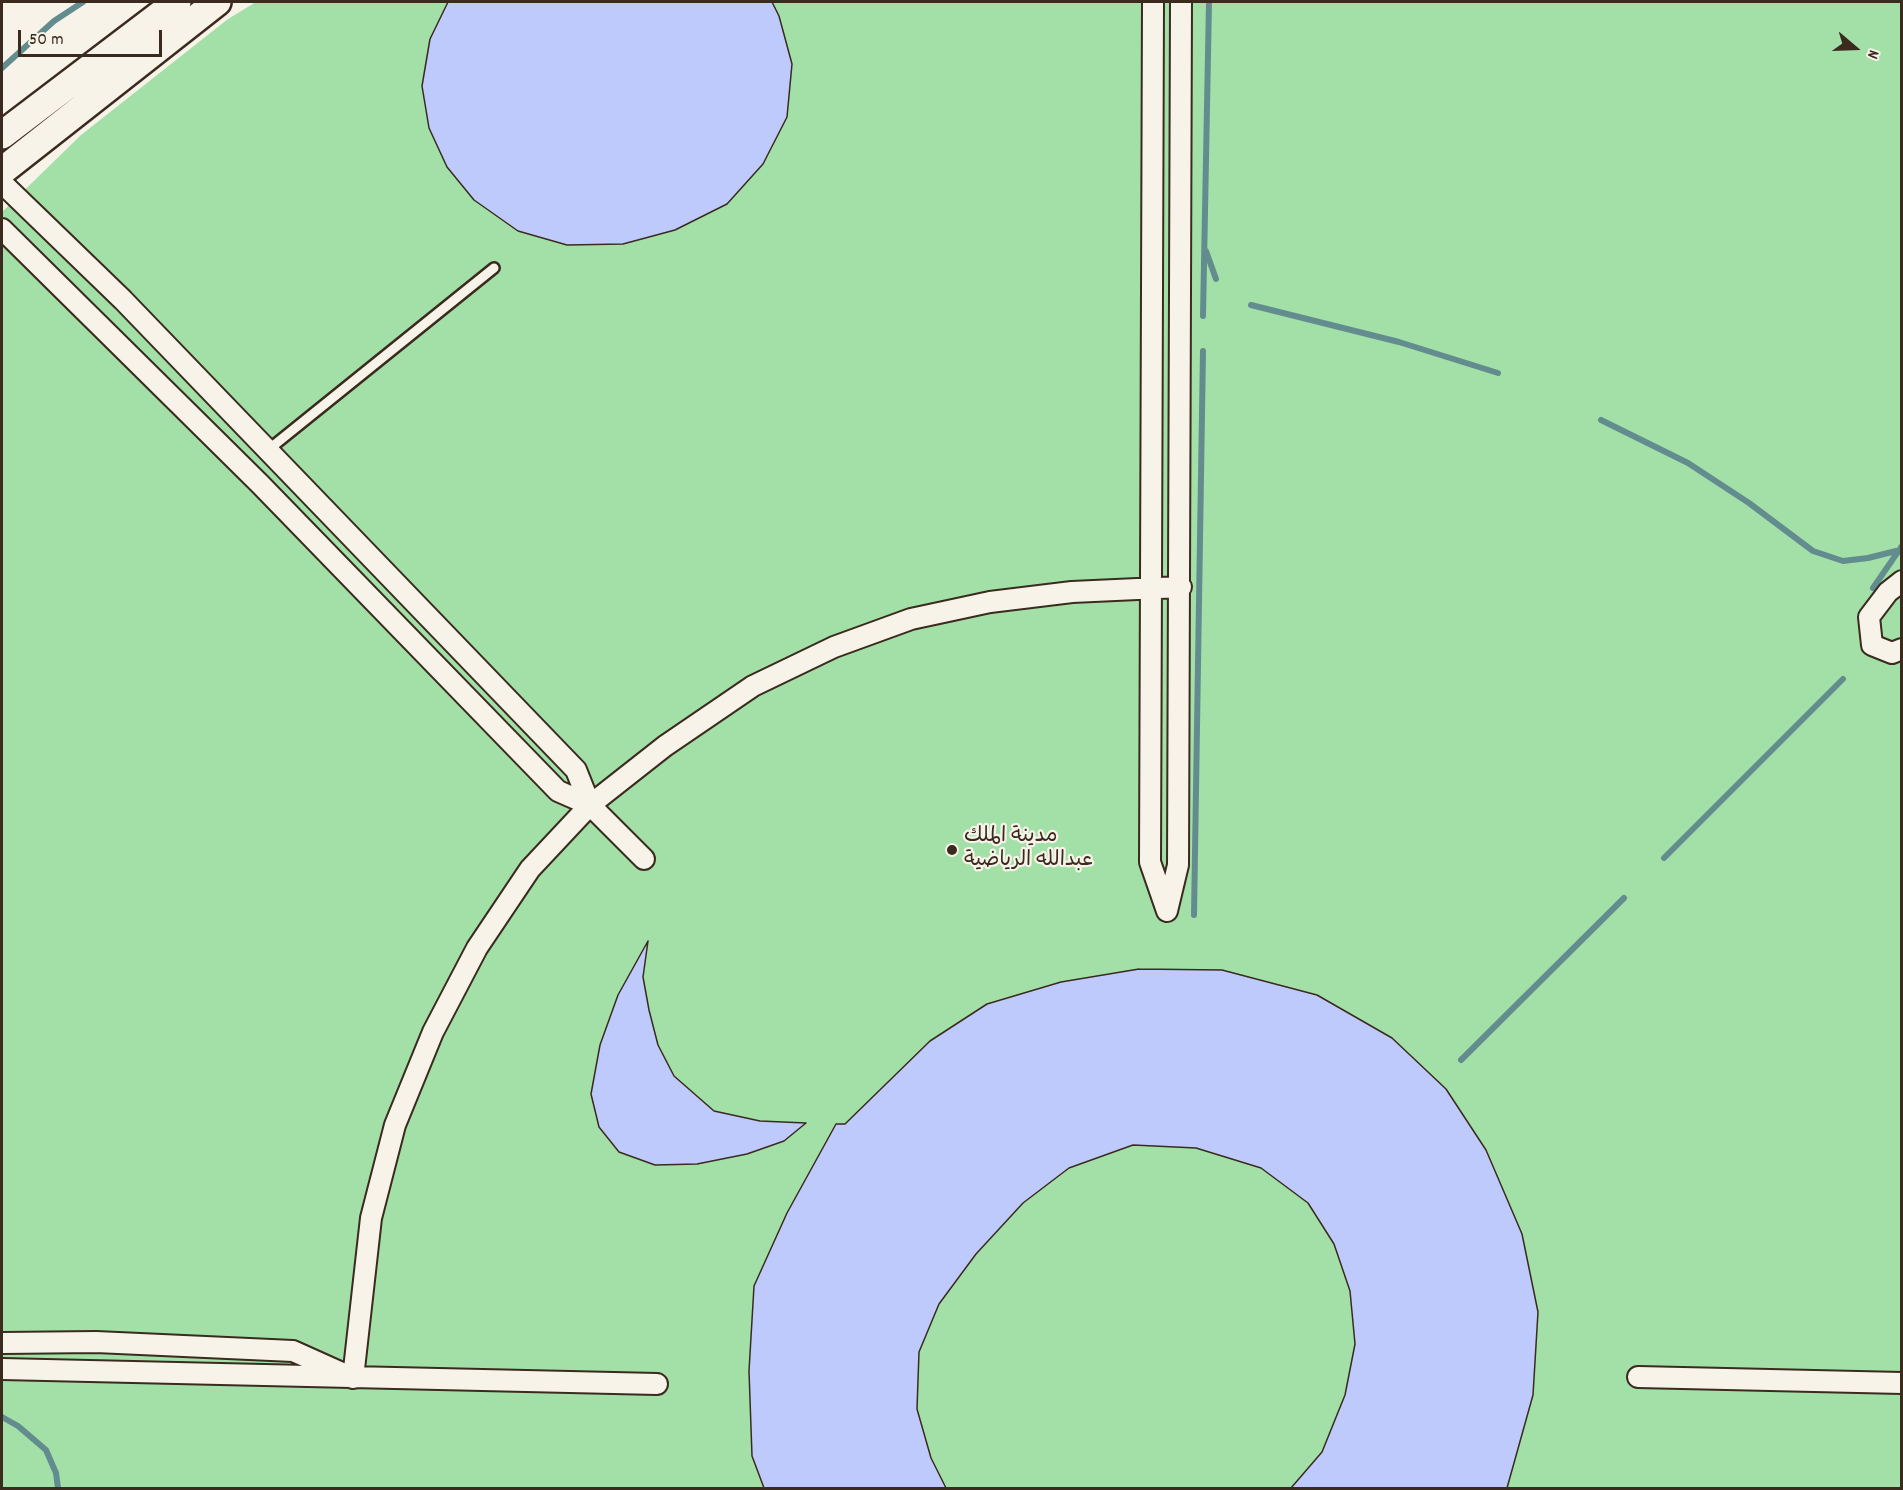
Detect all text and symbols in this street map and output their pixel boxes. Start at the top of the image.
scale bar [21,18,165,56]
north arrow [1825,18,1885,78]
text: 50 m [29,28,64,53]
text: N [1860,47,1885,62]
place label: مدينة الملك عبدالله الرياضية [964,825,1093,875]
marker: مدينة الملك عبدالله الرياضية [945,843,959,857]

